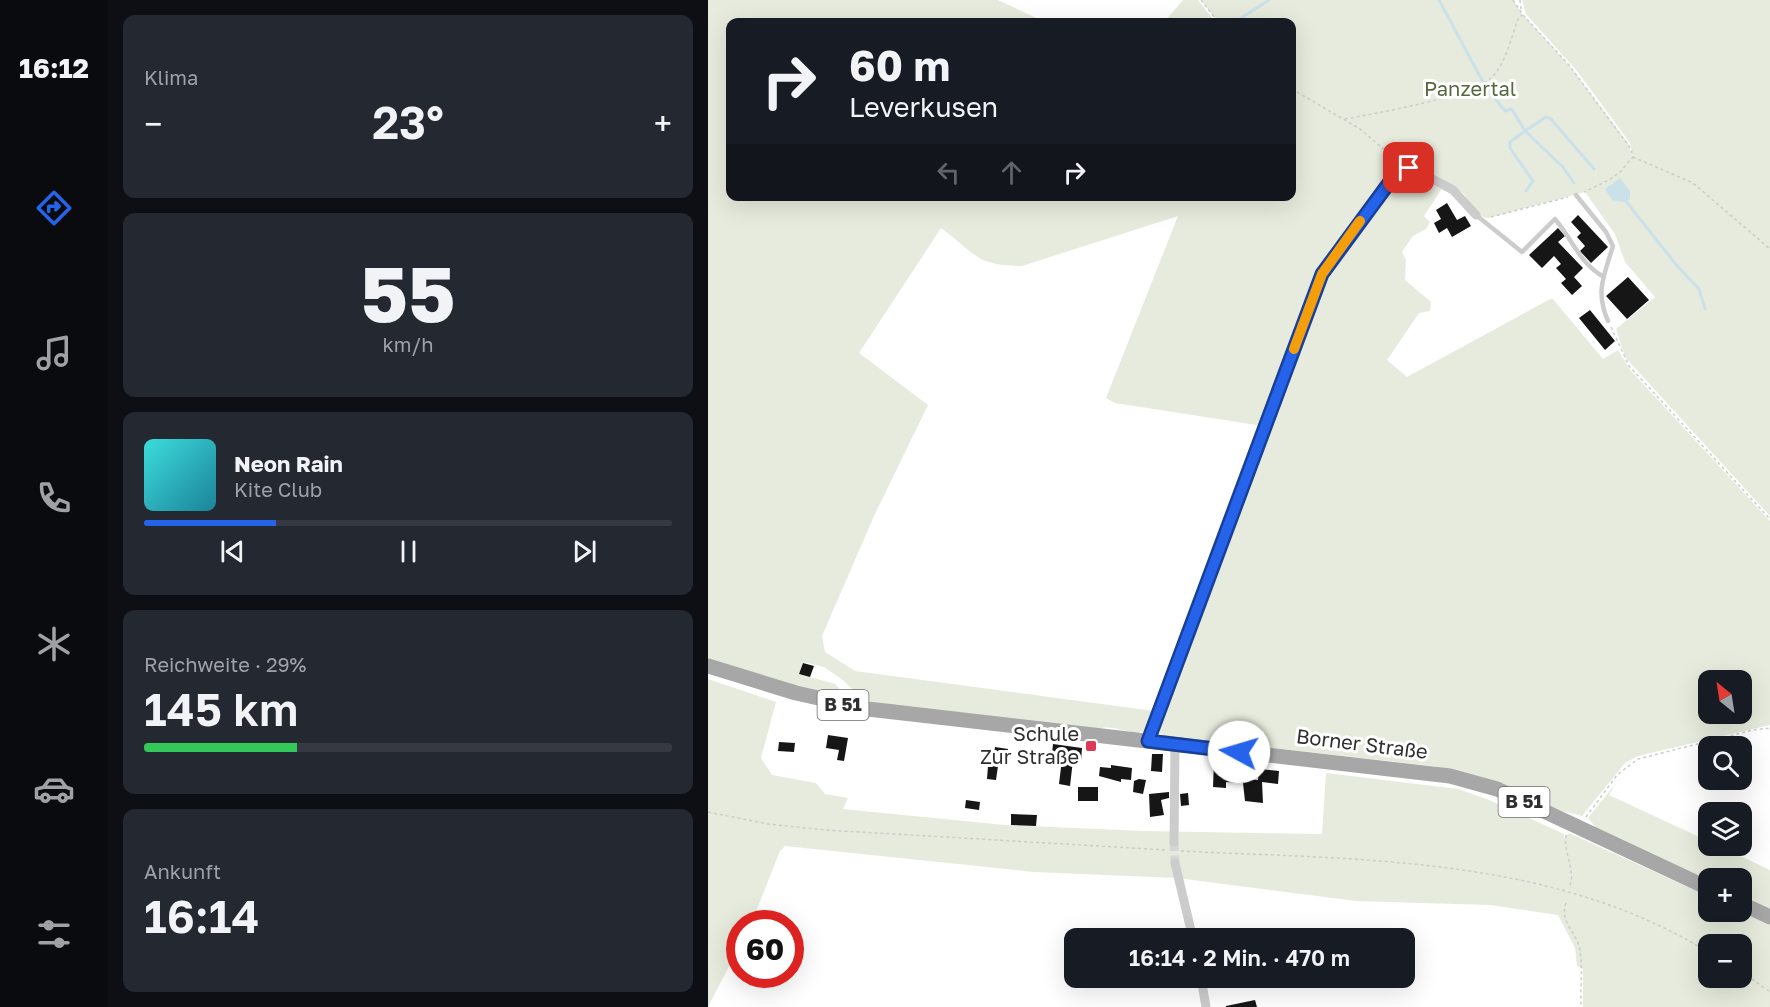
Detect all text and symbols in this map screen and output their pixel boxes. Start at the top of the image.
text: 60 m [849,40,950,90]
icon: right [750,42,828,120]
text: 16:12 [19,52,89,84]
text: Klima [144,65,198,89]
park label: Panzertal [1424,76,1516,100]
text: Leverkusen [849,91,998,123]
text: 23° [372,95,444,149]
text: − [144,104,162,143]
text: + [654,104,672,143]
pin [1383,142,1434,193]
icon: arrive [1392,151,1425,184]
icon: left [932,156,965,189]
icon: ahead [995,156,1028,189]
icon: right [1058,156,1091,189]
icon: directions [33,187,75,229]
text: 55 [360,246,456,339]
icon: music [33,332,75,374]
text: km/h [383,332,433,356]
text: Neon Rain [234,450,343,477]
icon: phone [33,477,75,519]
text: Kite Club [234,477,322,501]
icon: previous [216,535,249,568]
icon: pause [392,535,425,568]
icon: next [568,535,601,568]
icon: climate [33,623,75,665]
text: Reichweite · 29% [144,652,306,676]
north arrow [1698,670,1752,724]
map controls [1698,670,1752,988]
text: 145 km [144,682,298,736]
road number: B 51 [818,690,868,720]
position arrow [1207,720,1271,784]
place label: Schule Zur Straße [980,721,1079,768]
street label: Borner Straße [1295,723,1429,763]
button: search [1698,736,1752,790]
marker: Schule Zur Straße [1084,739,1098,753]
icon: car [33,768,75,810]
road number: B 51 [1498,787,1550,817]
button: layers [1698,802,1752,856]
text: Ankunft [144,859,221,883]
button: + [1698,868,1752,922]
text: 16:14 [144,889,260,943]
speed limit sign: 60 [726,910,804,988]
icon: filters [33,913,75,955]
button: − [1698,934,1752,988]
text: 16:14 · 2 Min. · 470 m [1129,944,1350,971]

